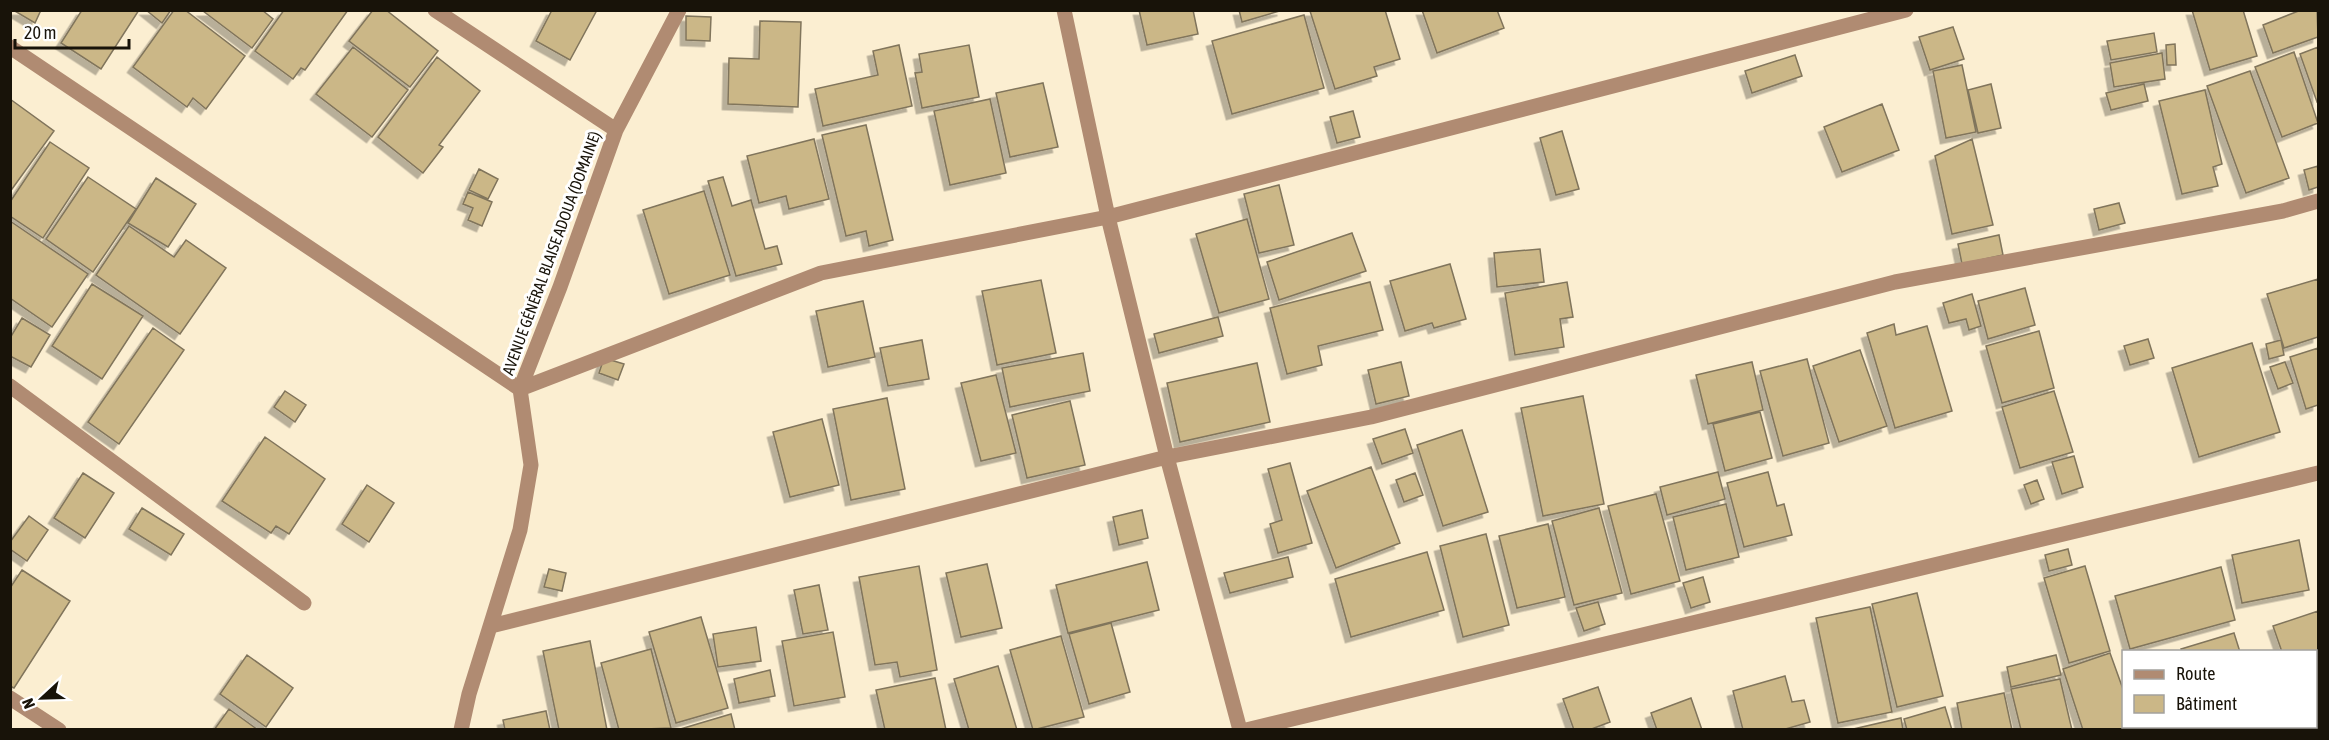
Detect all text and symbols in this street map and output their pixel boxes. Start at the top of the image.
scale bar [15,12,129,50]
text: 20 m [24,22,56,43]
street label: AVENUE GÉNÉRAL BLAISE ADOUA (DOMAINE) [498,129,605,378]
legend [2122,650,2317,728]
text: Route [2176,663,2215,684]
north arrow [12,668,72,728]
text: Bâtiment [2176,693,2237,714]
text: N [18,696,38,711]

